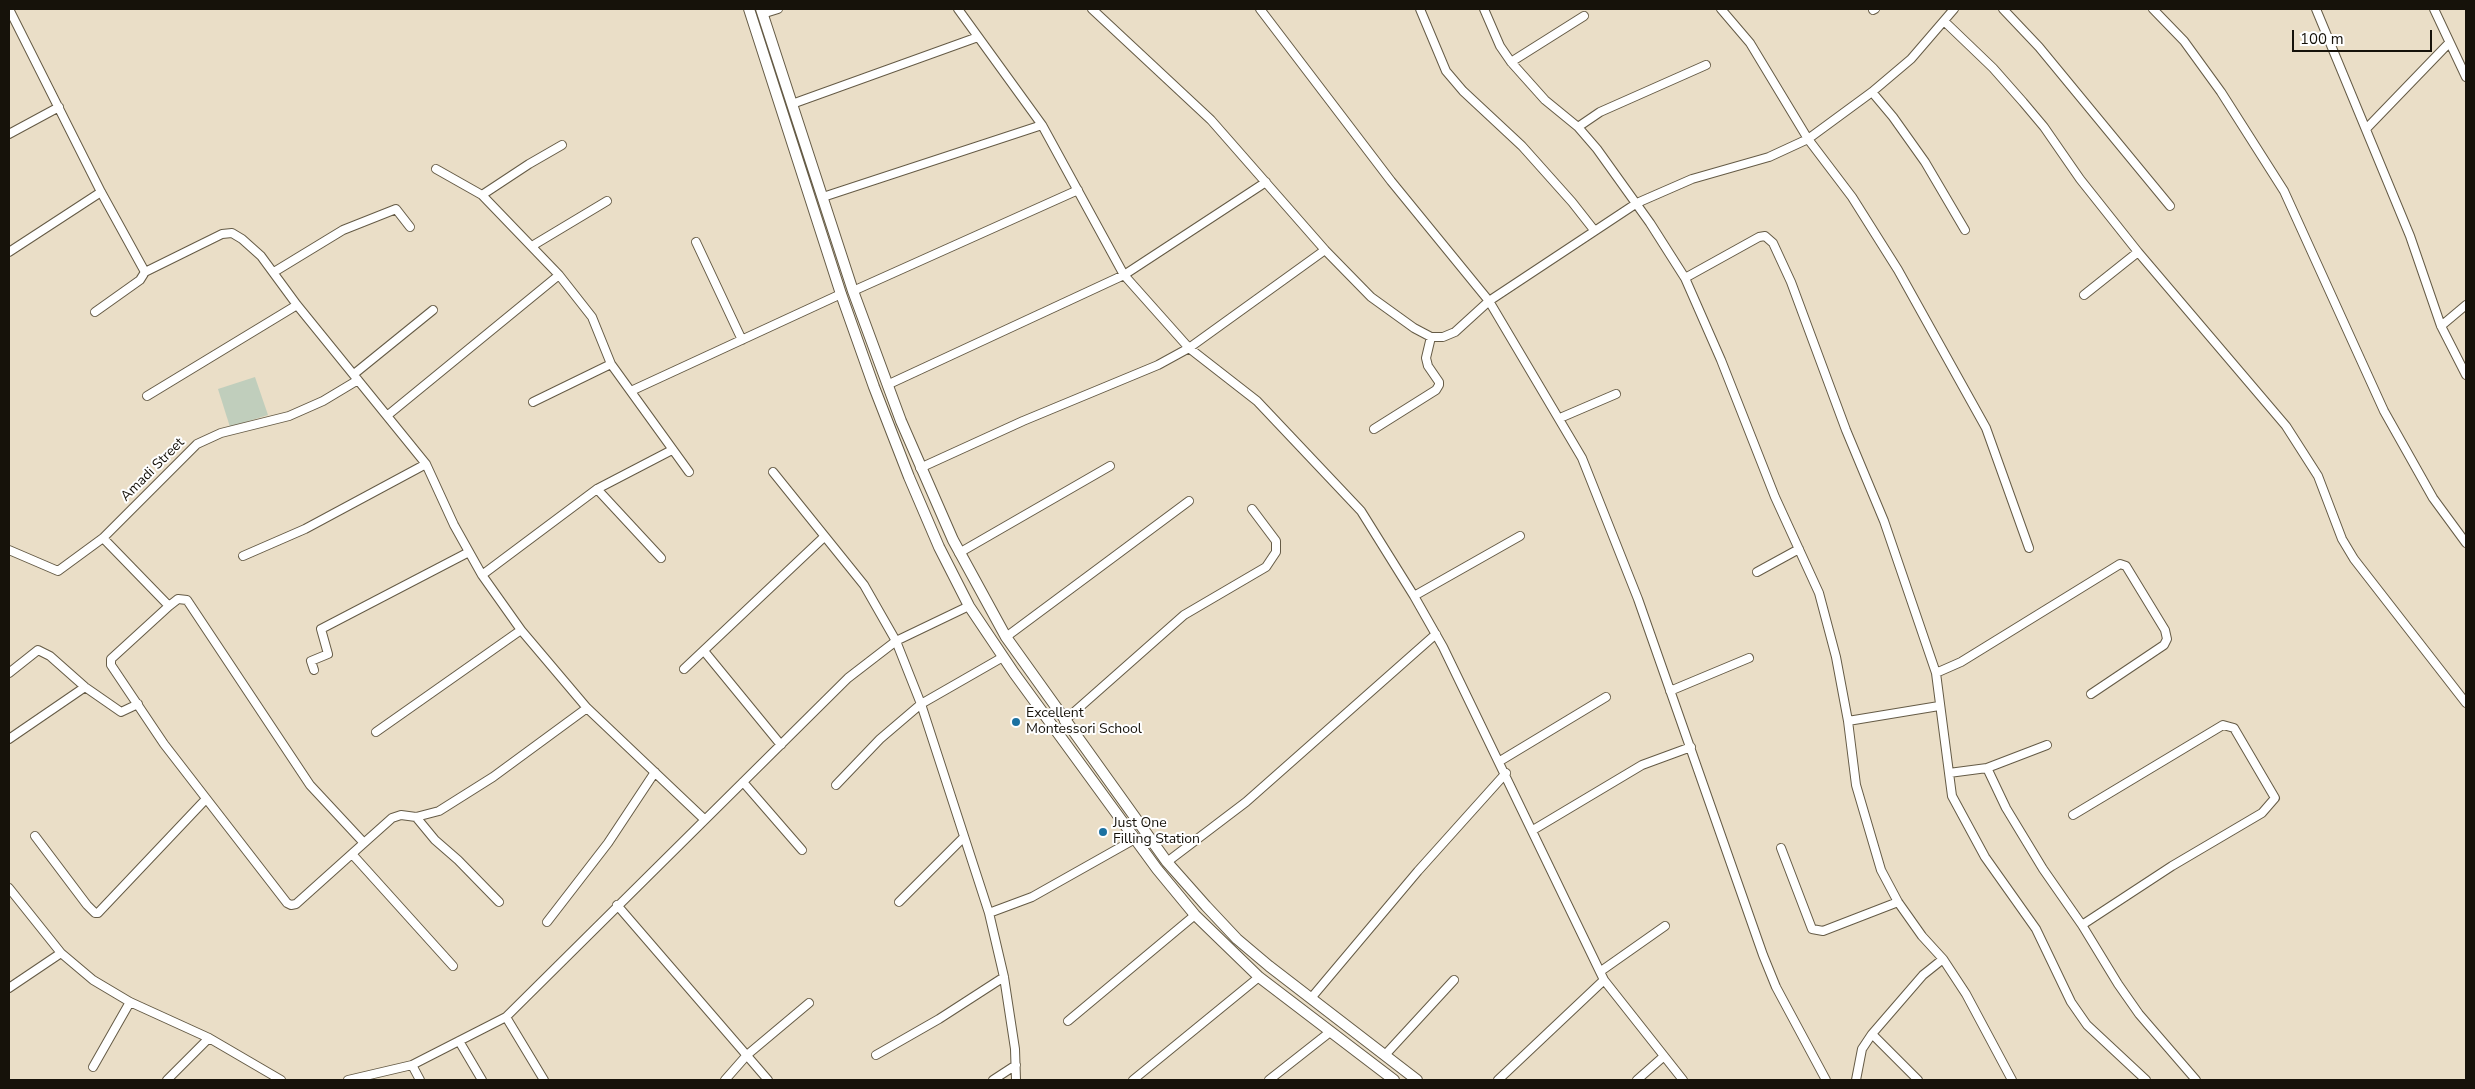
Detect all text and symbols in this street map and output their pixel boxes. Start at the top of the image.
scale bar [2295,20,2435,52]
text: 100 m [2300,29,2344,49]
street label: Amadi Street [118,435,188,505]
place label: Excellent Montessori School [1026,706,1142,739]
marker: Excellent Montessori School [1010,716,1022,728]
place label: Just One Filling Station [1113,816,1200,849]
marker: Just One Filling Station [1097,826,1109,838]

